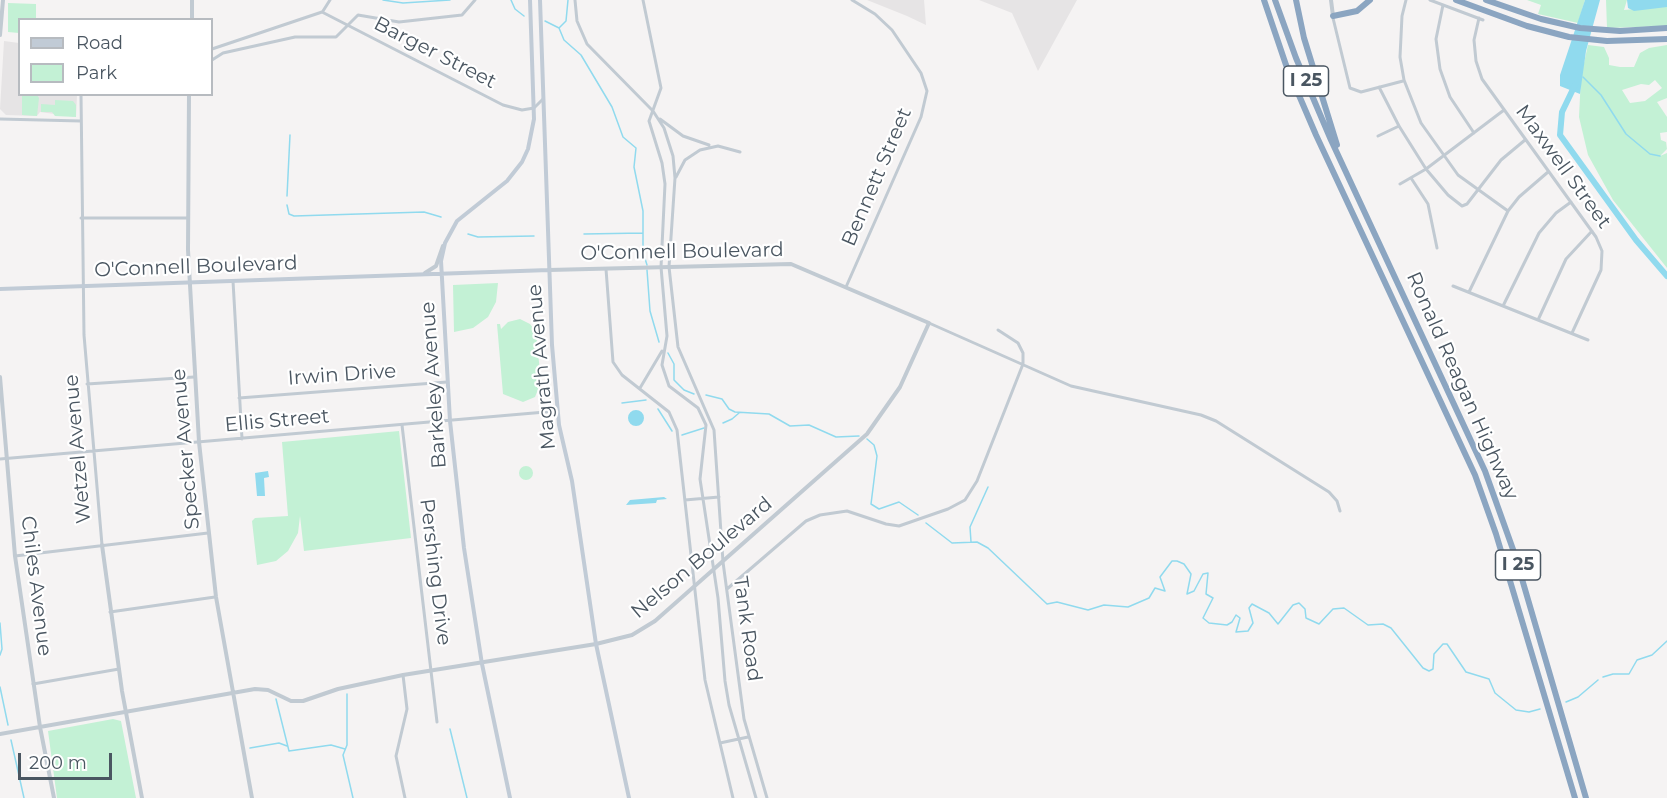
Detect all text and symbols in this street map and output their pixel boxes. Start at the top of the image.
street label: Barger Street [370,12,500,94]
legend [18,18,213,96]
text: Road [76,32,123,54]
text: Park [76,62,117,84]
road number: I 25 [1284,66,1328,96]
street label: Maxwell Street [1510,100,1616,234]
street label: Bennett Street [837,104,917,250]
street label: O'Connell Boulevard [580,238,784,266]
street label: O'Connell Boulevard [94,251,298,283]
street label: Ronald Reagan Highway [1401,268,1523,504]
street label: Magrath Avenue [523,283,561,451]
street label: Barkeley Avenue [416,301,452,469]
street label: Irwin Drive [287,359,397,391]
street label: Specker Avenue [167,368,205,530]
street label: Wetzel Avenue [60,373,96,525]
street label: Ellis Street [224,404,330,438]
street label: Nelson Boulevard [627,492,777,624]
street label: Pershing Drive [414,497,456,647]
street label: Chiles Avenue [15,515,57,657]
road number: I 25 [1496,550,1540,580]
street label: Tank Road [728,575,766,683]
scale bar [21,741,116,779]
text: 200 m [29,752,87,774]

